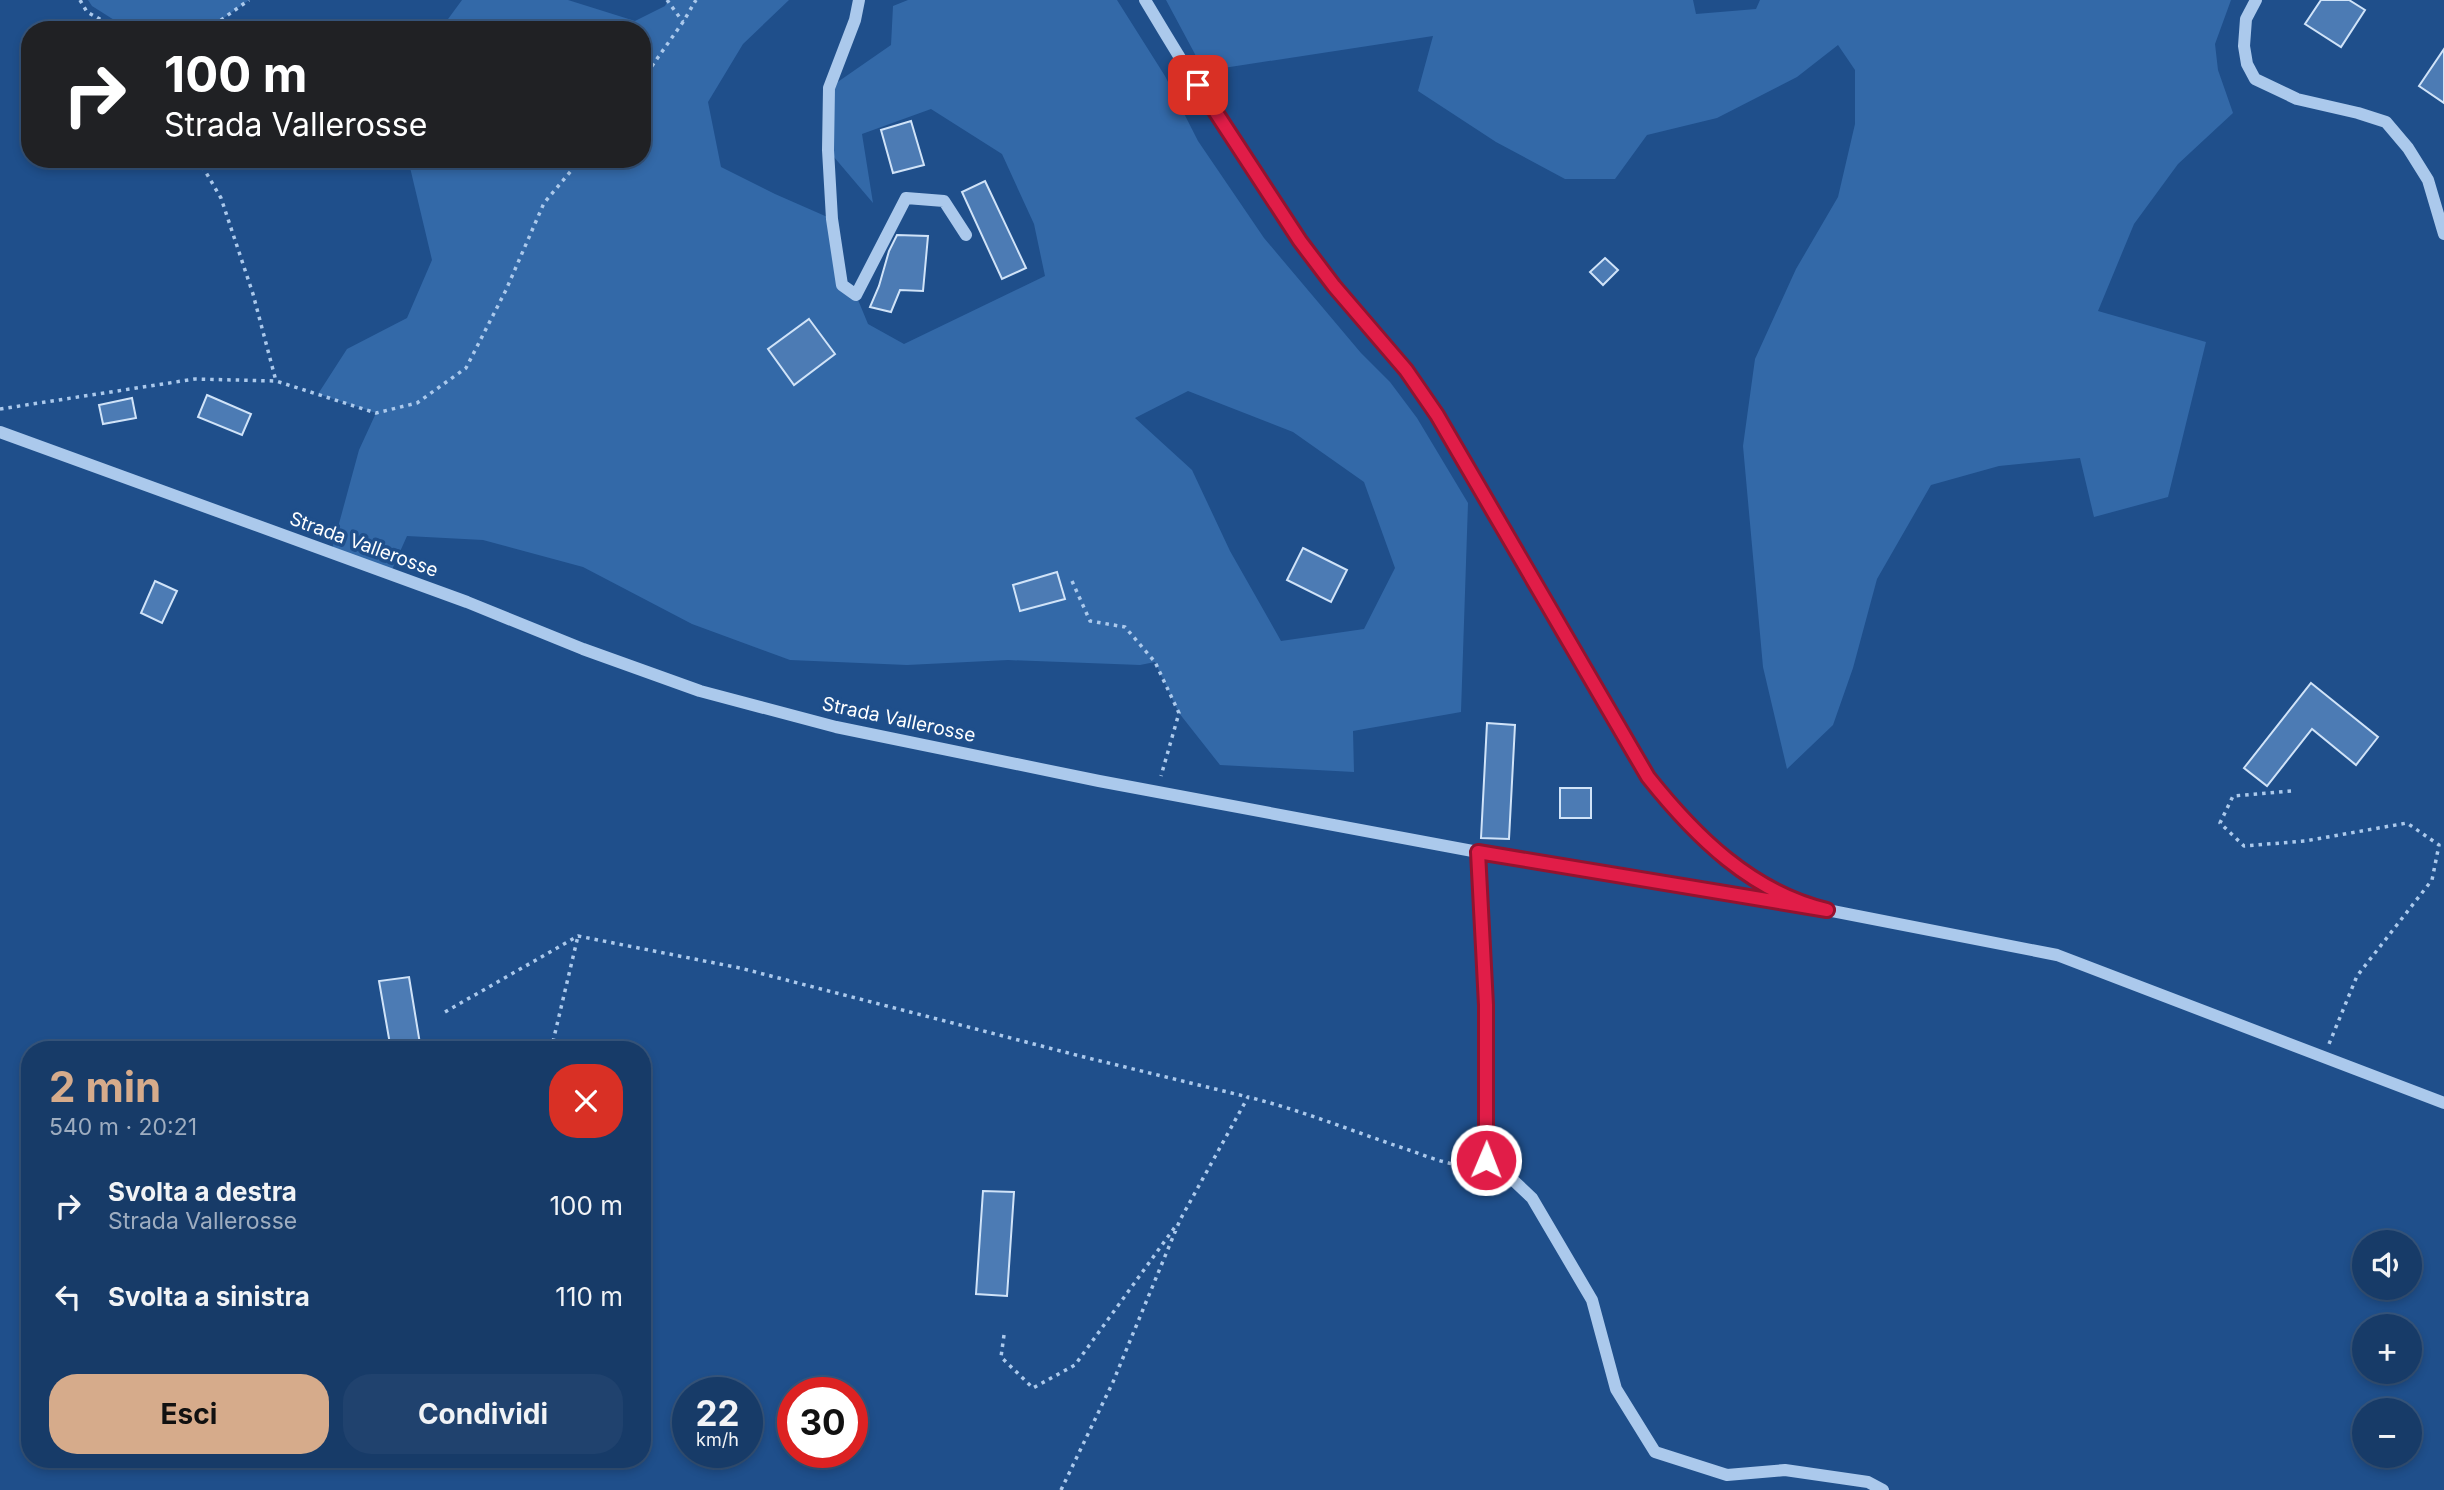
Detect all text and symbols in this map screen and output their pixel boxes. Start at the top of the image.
text: 100 m [164,45,308,104]
icon: right [49,49,140,140]
pin [1168,55,1228,115]
icon: arrive [1179,66,1217,104]
text: Strada Vallerosse [164,105,427,144]
street label: Strada Vallerosse [286,507,441,582]
street label: Strada Vallerosse [820,692,978,747]
text: 2 min [49,1061,161,1112]
button: close [549,1064,623,1138]
text: 540 m · 20:21 [49,1113,197,1141]
position arrow [1449,1123,1523,1197]
text: Svolta a destra [108,1176,297,1207]
icon: right [49,1187,87,1225]
text: 100 m [550,1190,623,1221]
text: Strada Vallerosse [108,1207,297,1235]
map controls [2352,1230,2422,1468]
button: sound [2352,1230,2422,1300]
icon: left [49,1278,87,1316]
text: Svolta a sinistra [108,1281,310,1312]
text: 110 m [555,1281,623,1312]
button: + [2352,1314,2422,1384]
button: Esci [49,1374,329,1454]
button: Condividi [343,1374,623,1454]
speed limit sign: 30 [777,1377,868,1468]
text: 22 [695,1392,740,1434]
button: − [2352,1398,2422,1468]
text: km/h [696,1429,739,1450]

